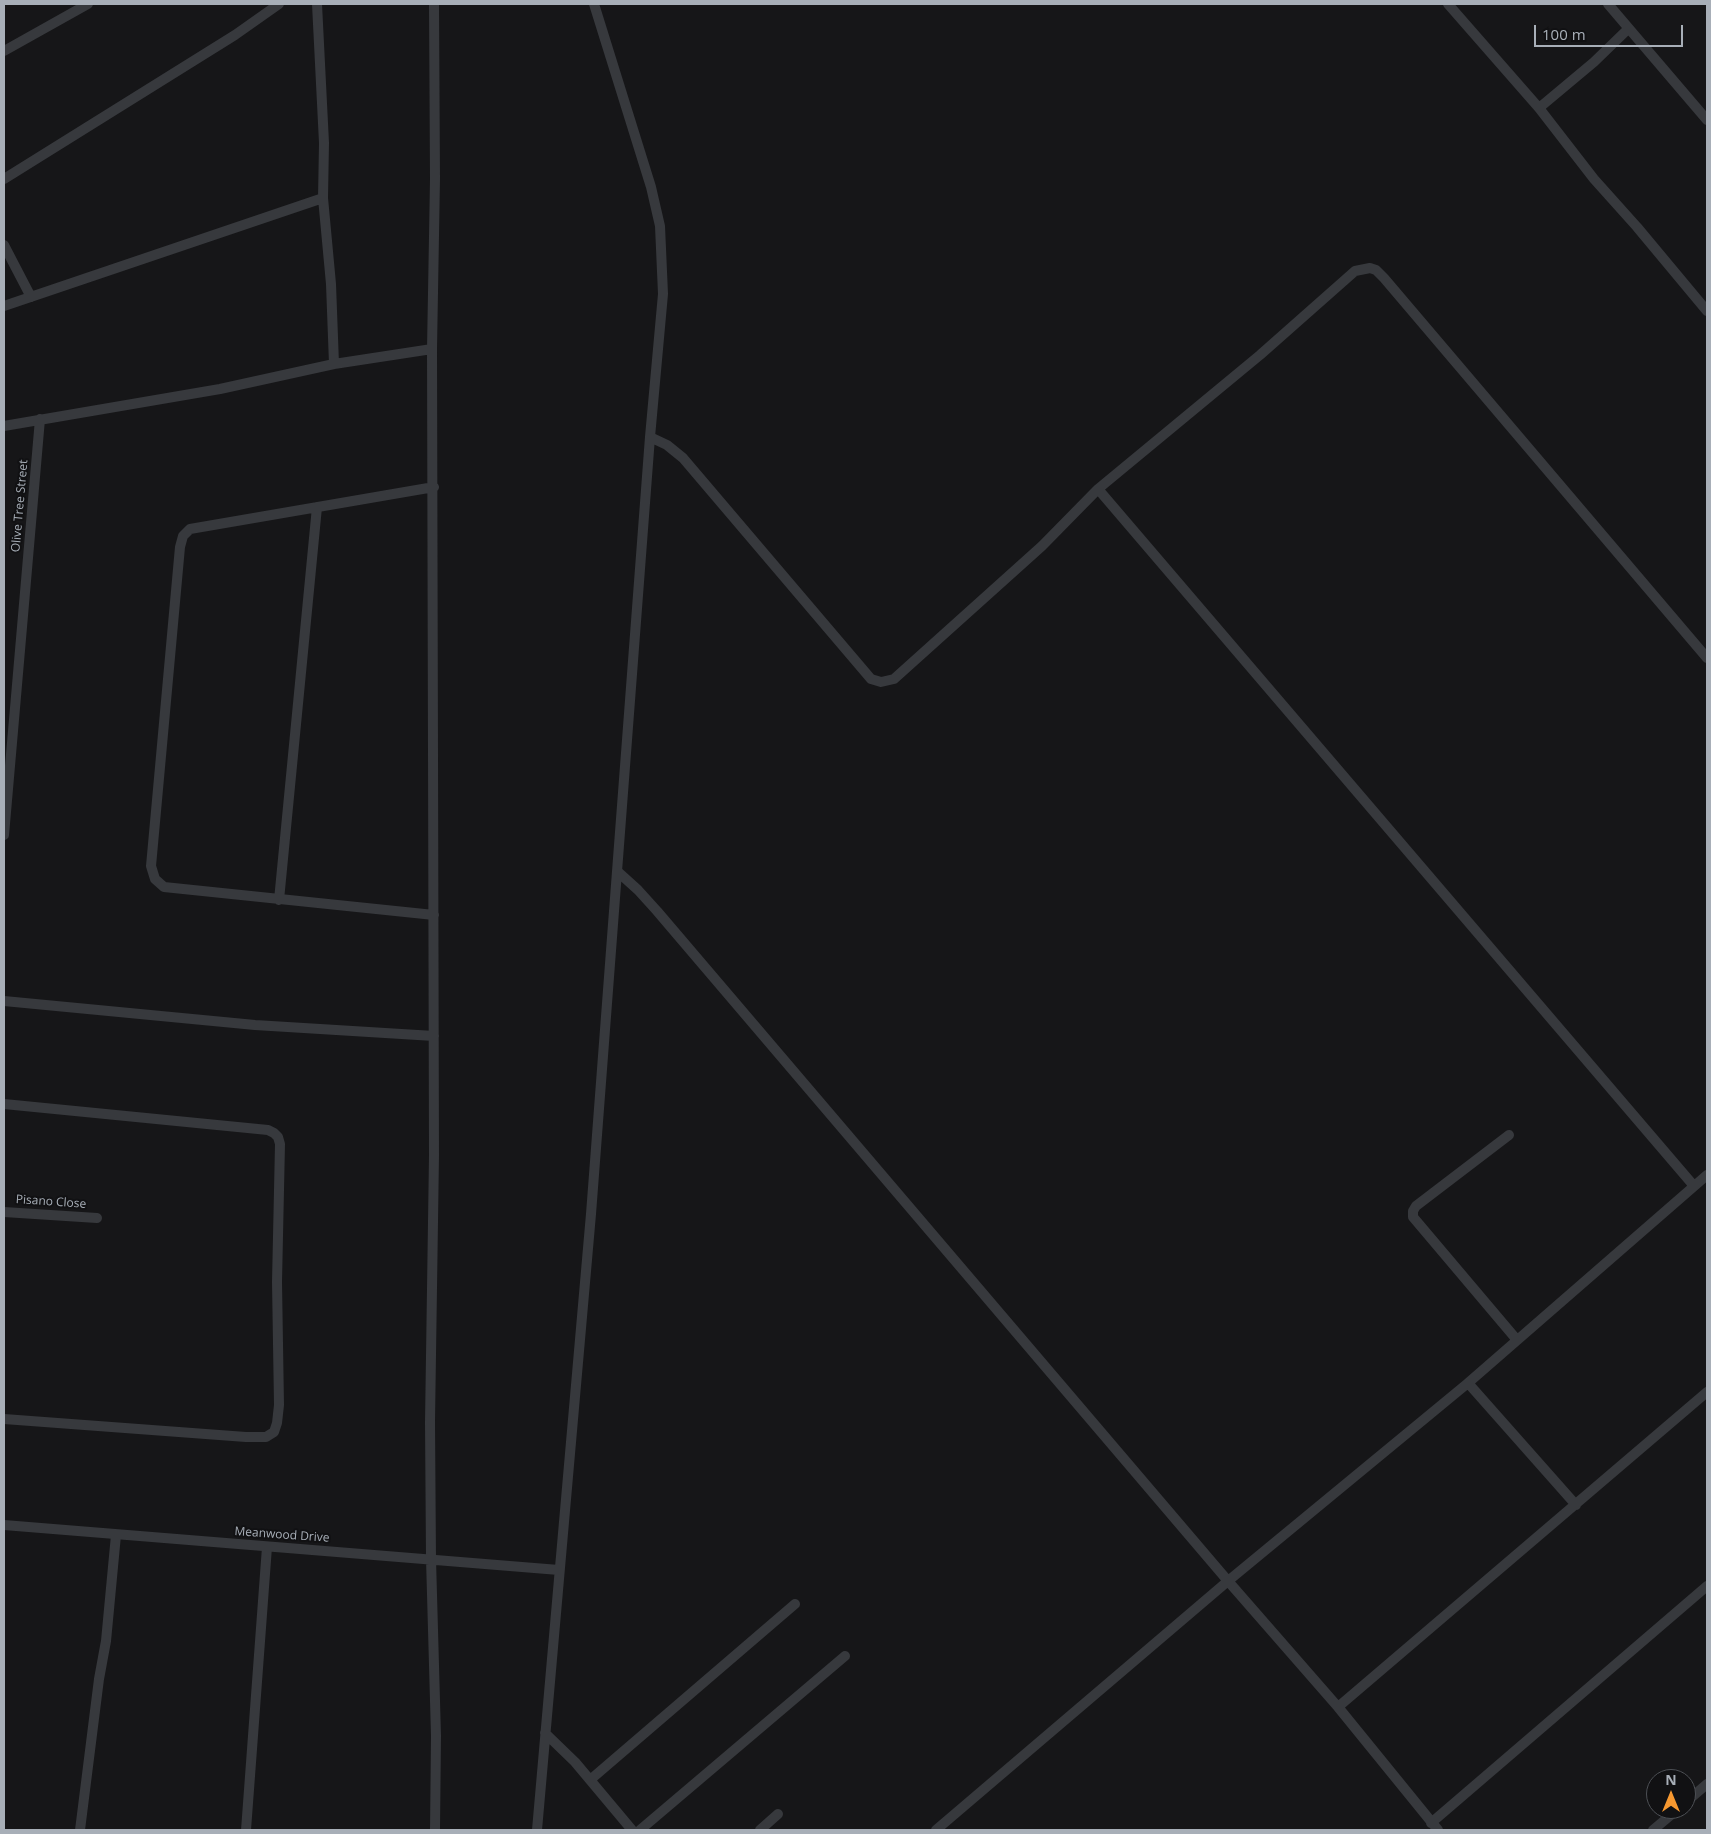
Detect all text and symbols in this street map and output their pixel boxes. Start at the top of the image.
scale bar [1536,15,1685,47]
text: 100 m [1542,24,1586,44]
street label: Olive Tree Street [9,459,31,553]
street label: Pisano Close [15,1192,87,1212]
street label: Meanwood Drive [234,1524,330,1546]
north arrow [1646,1769,1696,1819]
text: N [1665,1770,1677,1789]

